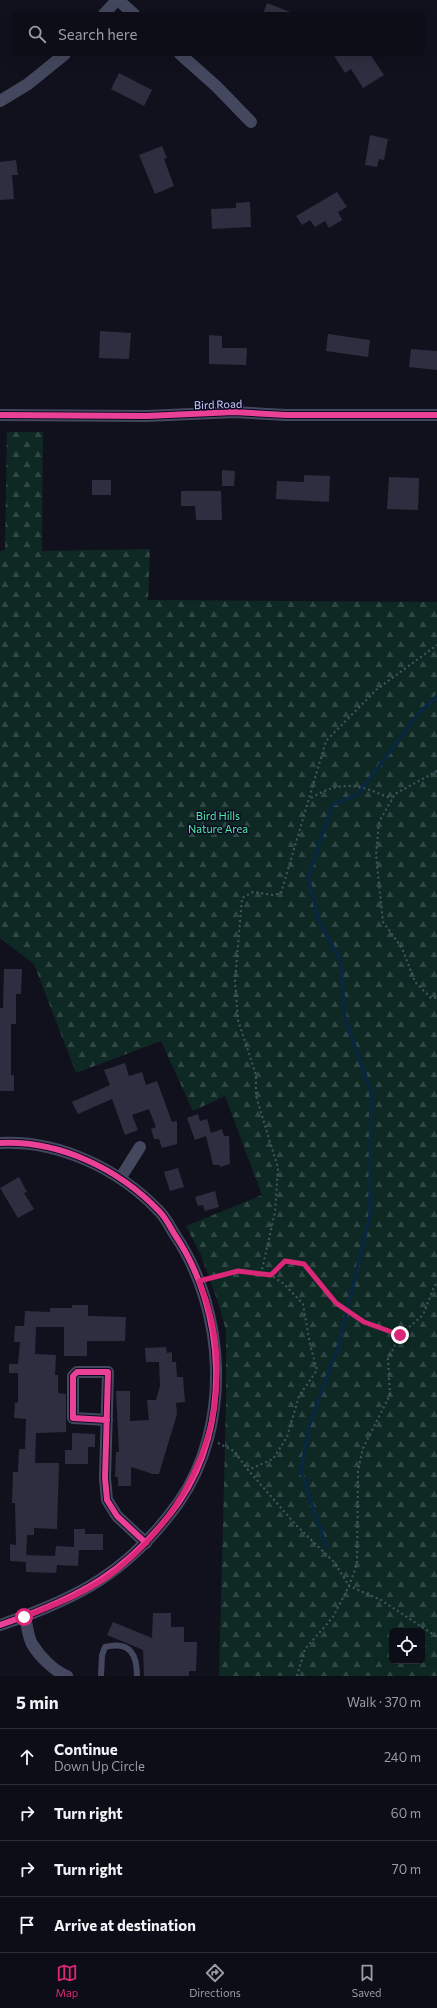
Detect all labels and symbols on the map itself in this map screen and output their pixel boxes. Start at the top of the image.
street label: Bird Road [194,397,242,411]
park label: Bird Hills Nature Area [188,809,248,835]
route end [391,1326,409,1344]
route start [15,1608,33,1626]

